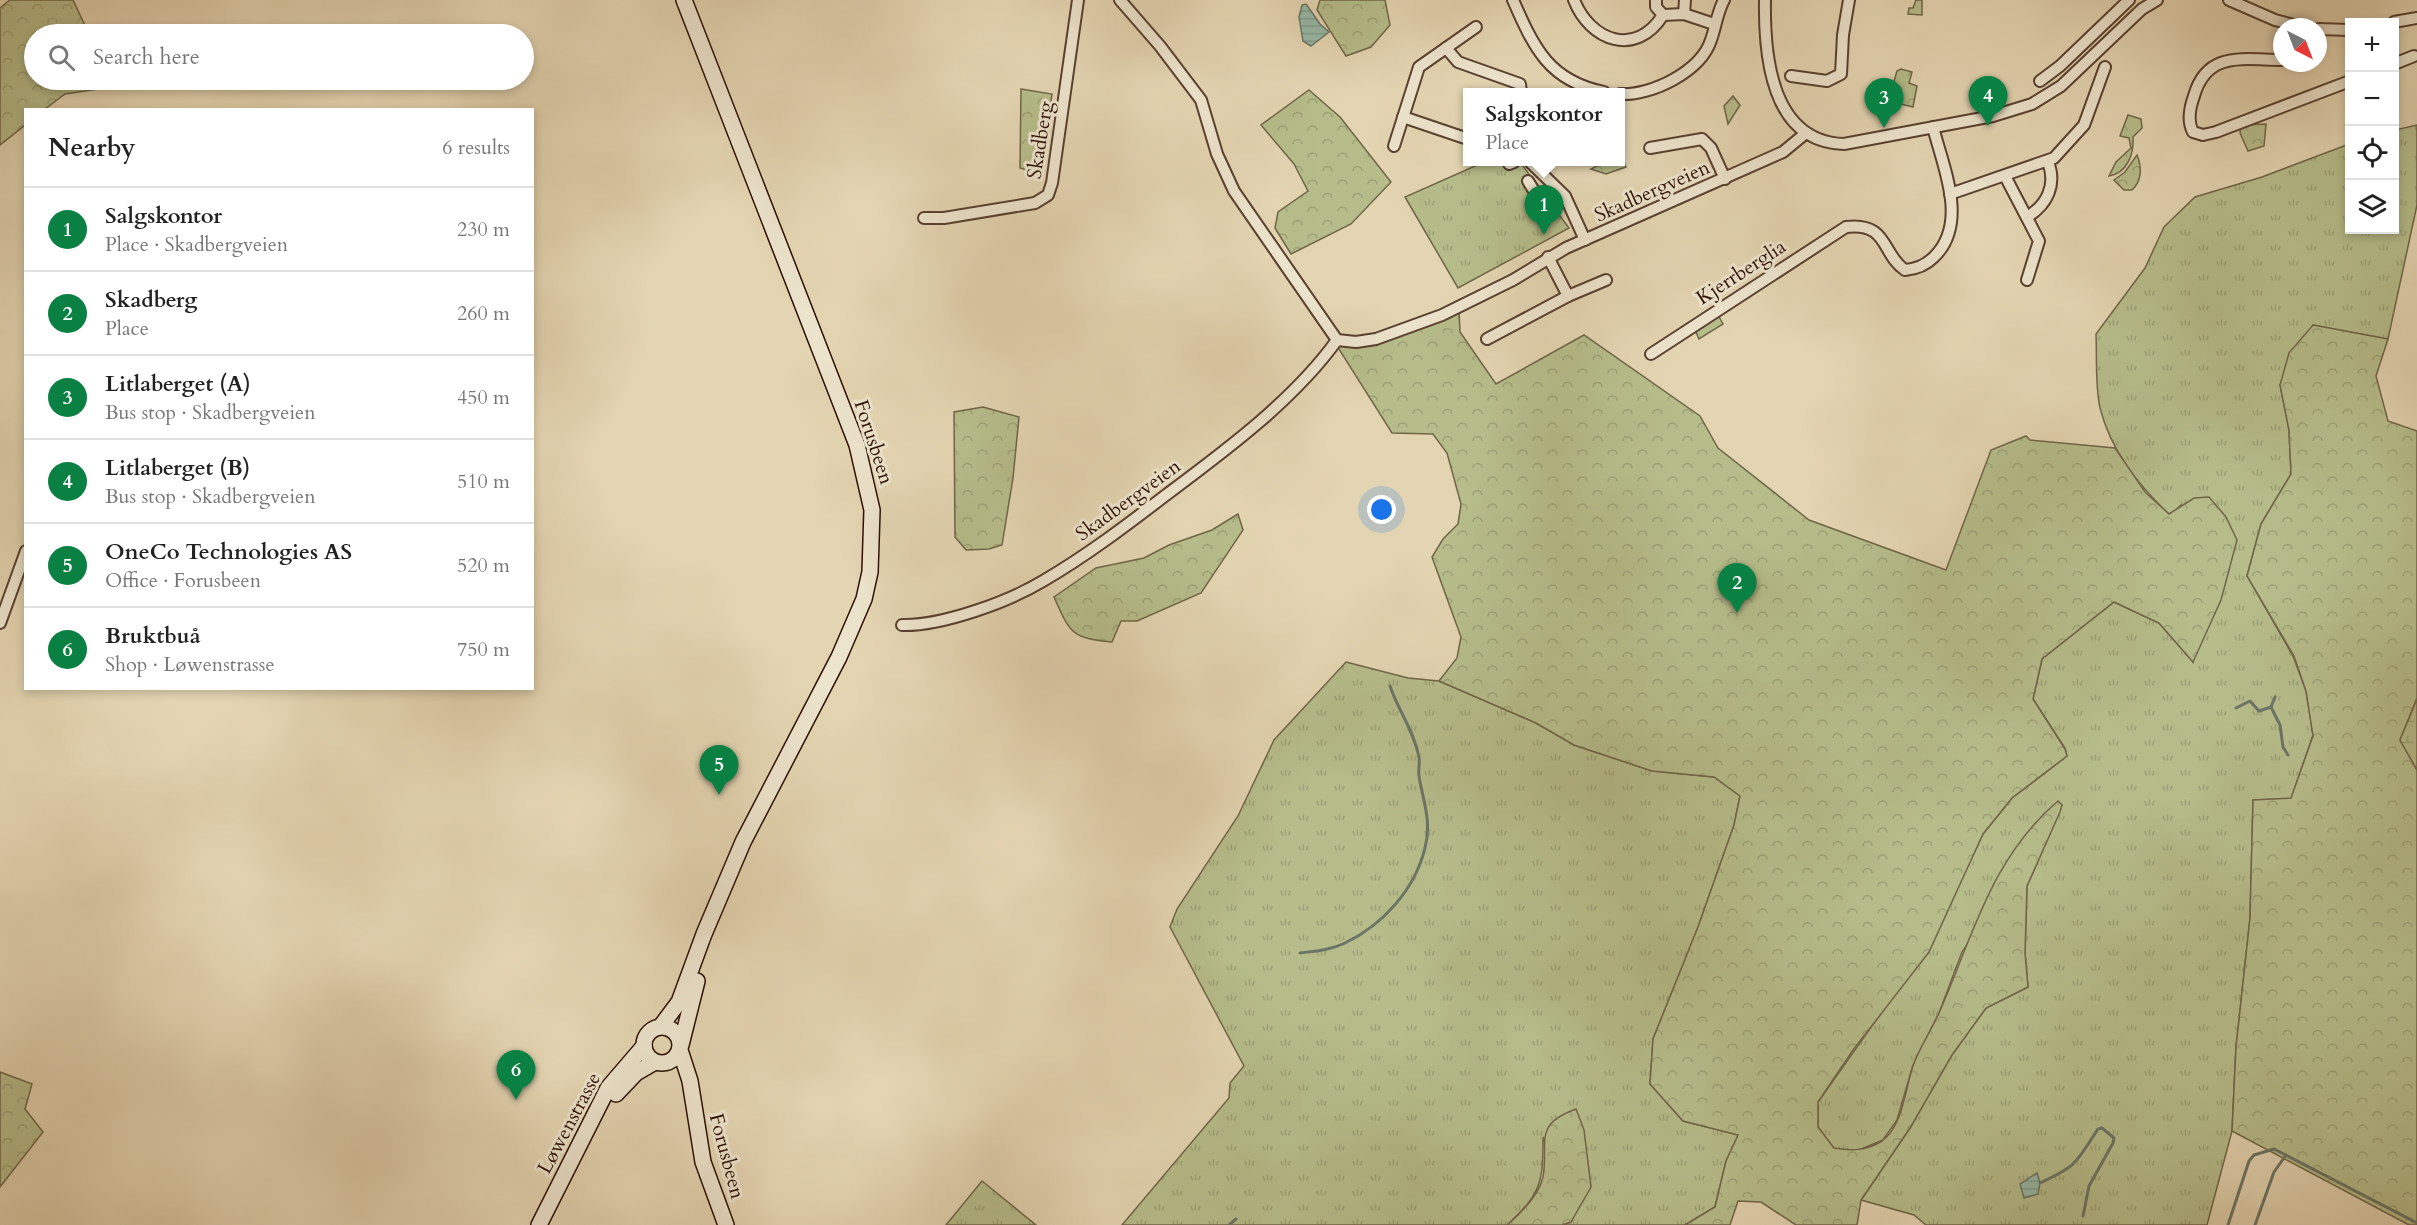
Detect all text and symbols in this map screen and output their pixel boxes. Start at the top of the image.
north arrow [2273,18,2327,72]
map controls [2345,18,2399,234]
button: + [2345,18,2399,72]
search box [24,24,534,90]
icon: search [45,41,78,74]
text: Search here [93,42,200,72]
button: − [2345,72,2399,126]
pin: 4 [1968,76,2008,126]
pin: 3 [1864,78,1904,128]
popup [1463,88,1625,166]
street label: Skadberg [1021,98,1060,181]
text: Salgskontor [1485,99,1603,129]
button: locate [2345,126,2399,180]
text: Place [1485,129,1529,156]
text: Nearby [48,130,136,165]
text: 6 results [442,134,510,161]
street label: Skadbergveien [1590,153,1715,228]
button: layers [2345,180,2399,234]
pin: 1 [1524,186,1564,235]
text: Salgskontor [105,201,222,231]
text: 1 [62,216,73,243]
text: 230 m [457,216,510,243]
text: Place · Skadbergveien [105,231,288,258]
street label: Kjerrberglia [1691,233,1791,311]
text: Skadberg [105,285,198,315]
text: 2 [62,300,73,327]
text: 260 m [457,300,510,327]
text: Place [105,315,149,342]
text: Litlaberget (A) [105,369,251,399]
text: 3 [62,384,73,411]
text: 450 m [457,384,510,411]
street label: Forusbeen [848,396,901,488]
text: Bus stop · Skadbergveien [105,399,316,426]
street label: Skadbergveien [1070,452,1186,547]
text: Litlaberget (B) [105,453,250,483]
text: 4 [62,468,73,495]
text: 510 m [457,468,510,495]
text: Bus stop · Skadbergveien [105,483,316,510]
your location [1367,495,1396,524]
text: OneCo Technologies AS [105,537,352,567]
text: 5 [62,552,73,579]
text: 520 m [457,552,510,579]
pin: 2 [1718,564,1756,613]
text: Office · Forusbeen [105,567,261,594]
text: Bruktbuå [105,621,201,651]
text: 6 [62,636,73,663]
text: 750 m [457,636,510,663]
text: Shop · Løwenstrasse [105,651,275,678]
pin: 5 [700,746,738,795]
pin: 6 [496,1050,536,1100]
street label: Løwenstrasse [531,1068,607,1178]
street label: Forusbeen [703,1110,752,1202]

